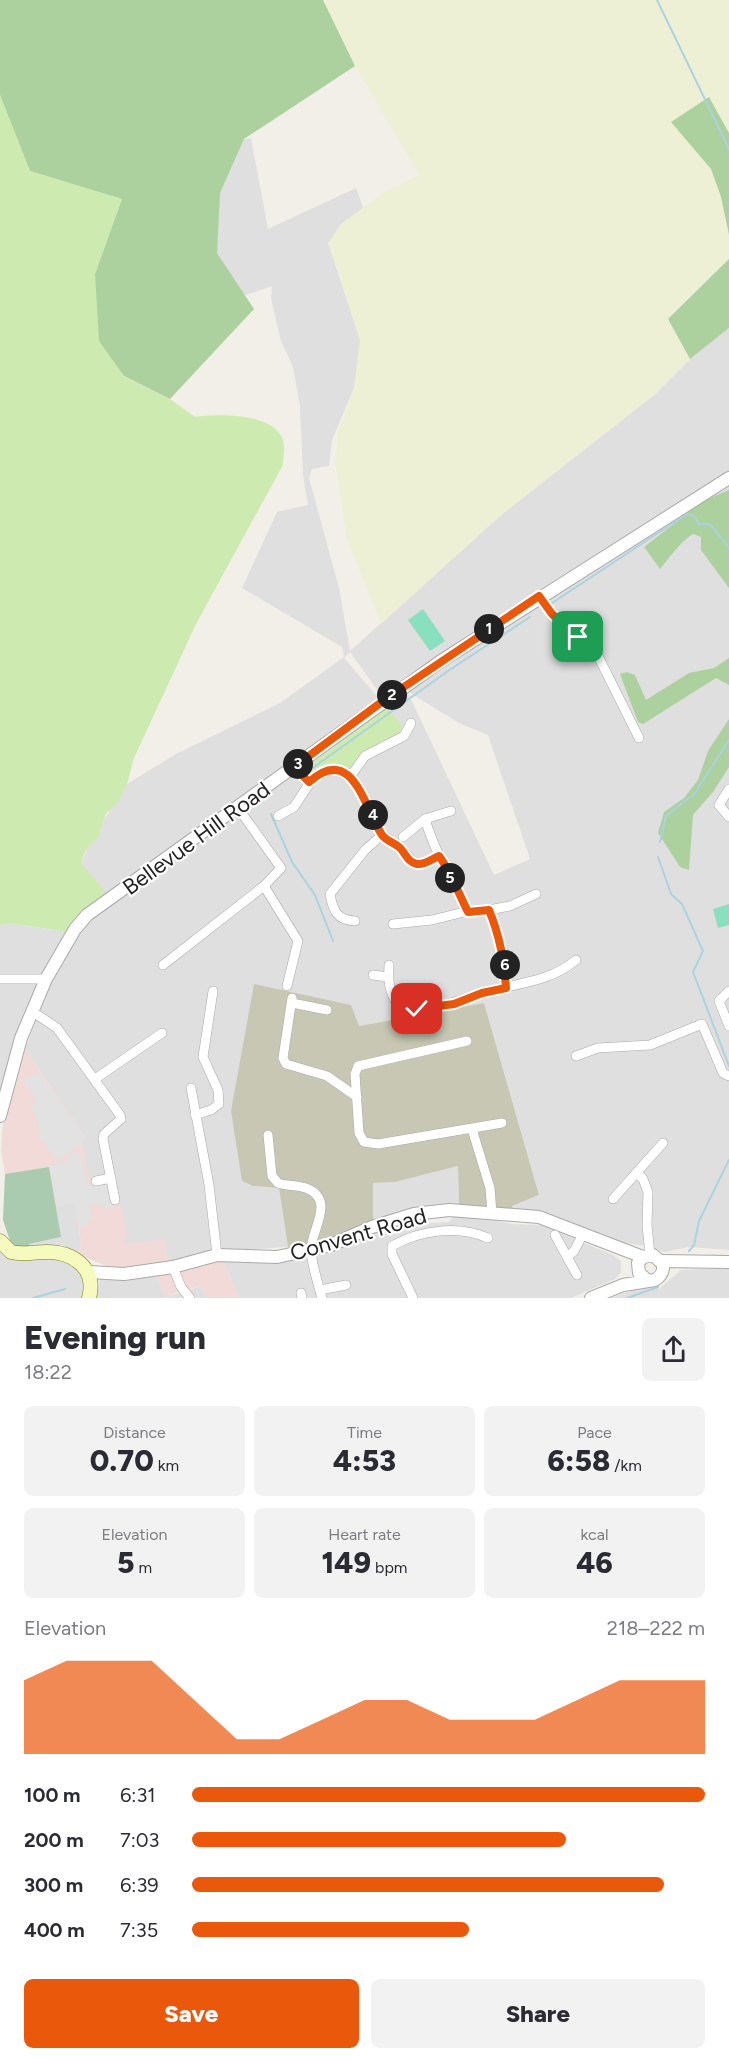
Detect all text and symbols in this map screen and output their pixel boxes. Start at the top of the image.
pin [552,611,603,662]
pin: 1 [474,614,504,644]
text: 1 [486,619,492,638]
icon: arrive [561,620,594,653]
pin: 2 [377,680,407,710]
text: 2 [387,685,397,704]
pin: 3 [283,749,313,779]
text: 3 [294,754,302,773]
street label: Bellevue Hill Road [117,776,275,901]
pin: 4 [358,800,388,830]
text: 4 [368,805,378,824]
pin: 5 [435,863,465,893]
text: 5 [445,868,455,887]
pin: 6 [490,950,520,980]
text: 6 [500,955,510,974]
pin [391,983,442,1034]
icon: check [400,992,433,1025]
street label: Convent Road [287,1202,429,1267]
text: Evening run [24,1318,206,1357]
button: share [642,1318,705,1381]
text: 18:22 [24,1360,72,1384]
text: Distance [103,1423,166,1442]
text: Time [347,1423,382,1442]
text: Pace [577,1423,612,1442]
text: 0.70 [90,1442,154,1479]
text: 4:53 [333,1442,396,1479]
text: 6:58 [547,1442,610,1479]
text: km [154,1456,179,1475]
text: /km [610,1456,642,1475]
text: Elevation [102,1525,167,1544]
text: Heart rate [328,1525,401,1544]
text: kcal [581,1525,608,1544]
text: 5 [117,1544,134,1581]
text: 149 [322,1544,371,1581]
text: 46 [576,1544,613,1581]
text: m [134,1558,152,1577]
text: bpm [371,1558,407,1577]
text: Elevation [24,1616,106,1640]
text: 218–222 m [607,1616,705,1640]
text: 100 m [24,1783,81,1807]
text: 6:31 [120,1783,156,1807]
text: 200 m [24,1828,84,1852]
text: 7:03 [120,1828,160,1852]
text: 300 m [24,1873,83,1897]
text: 6:39 [120,1873,159,1897]
text: 400 m [24,1918,85,1942]
text: 7:35 [120,1918,158,1942]
button: Save [24,1979,359,2048]
button: Share [371,1979,705,2048]

